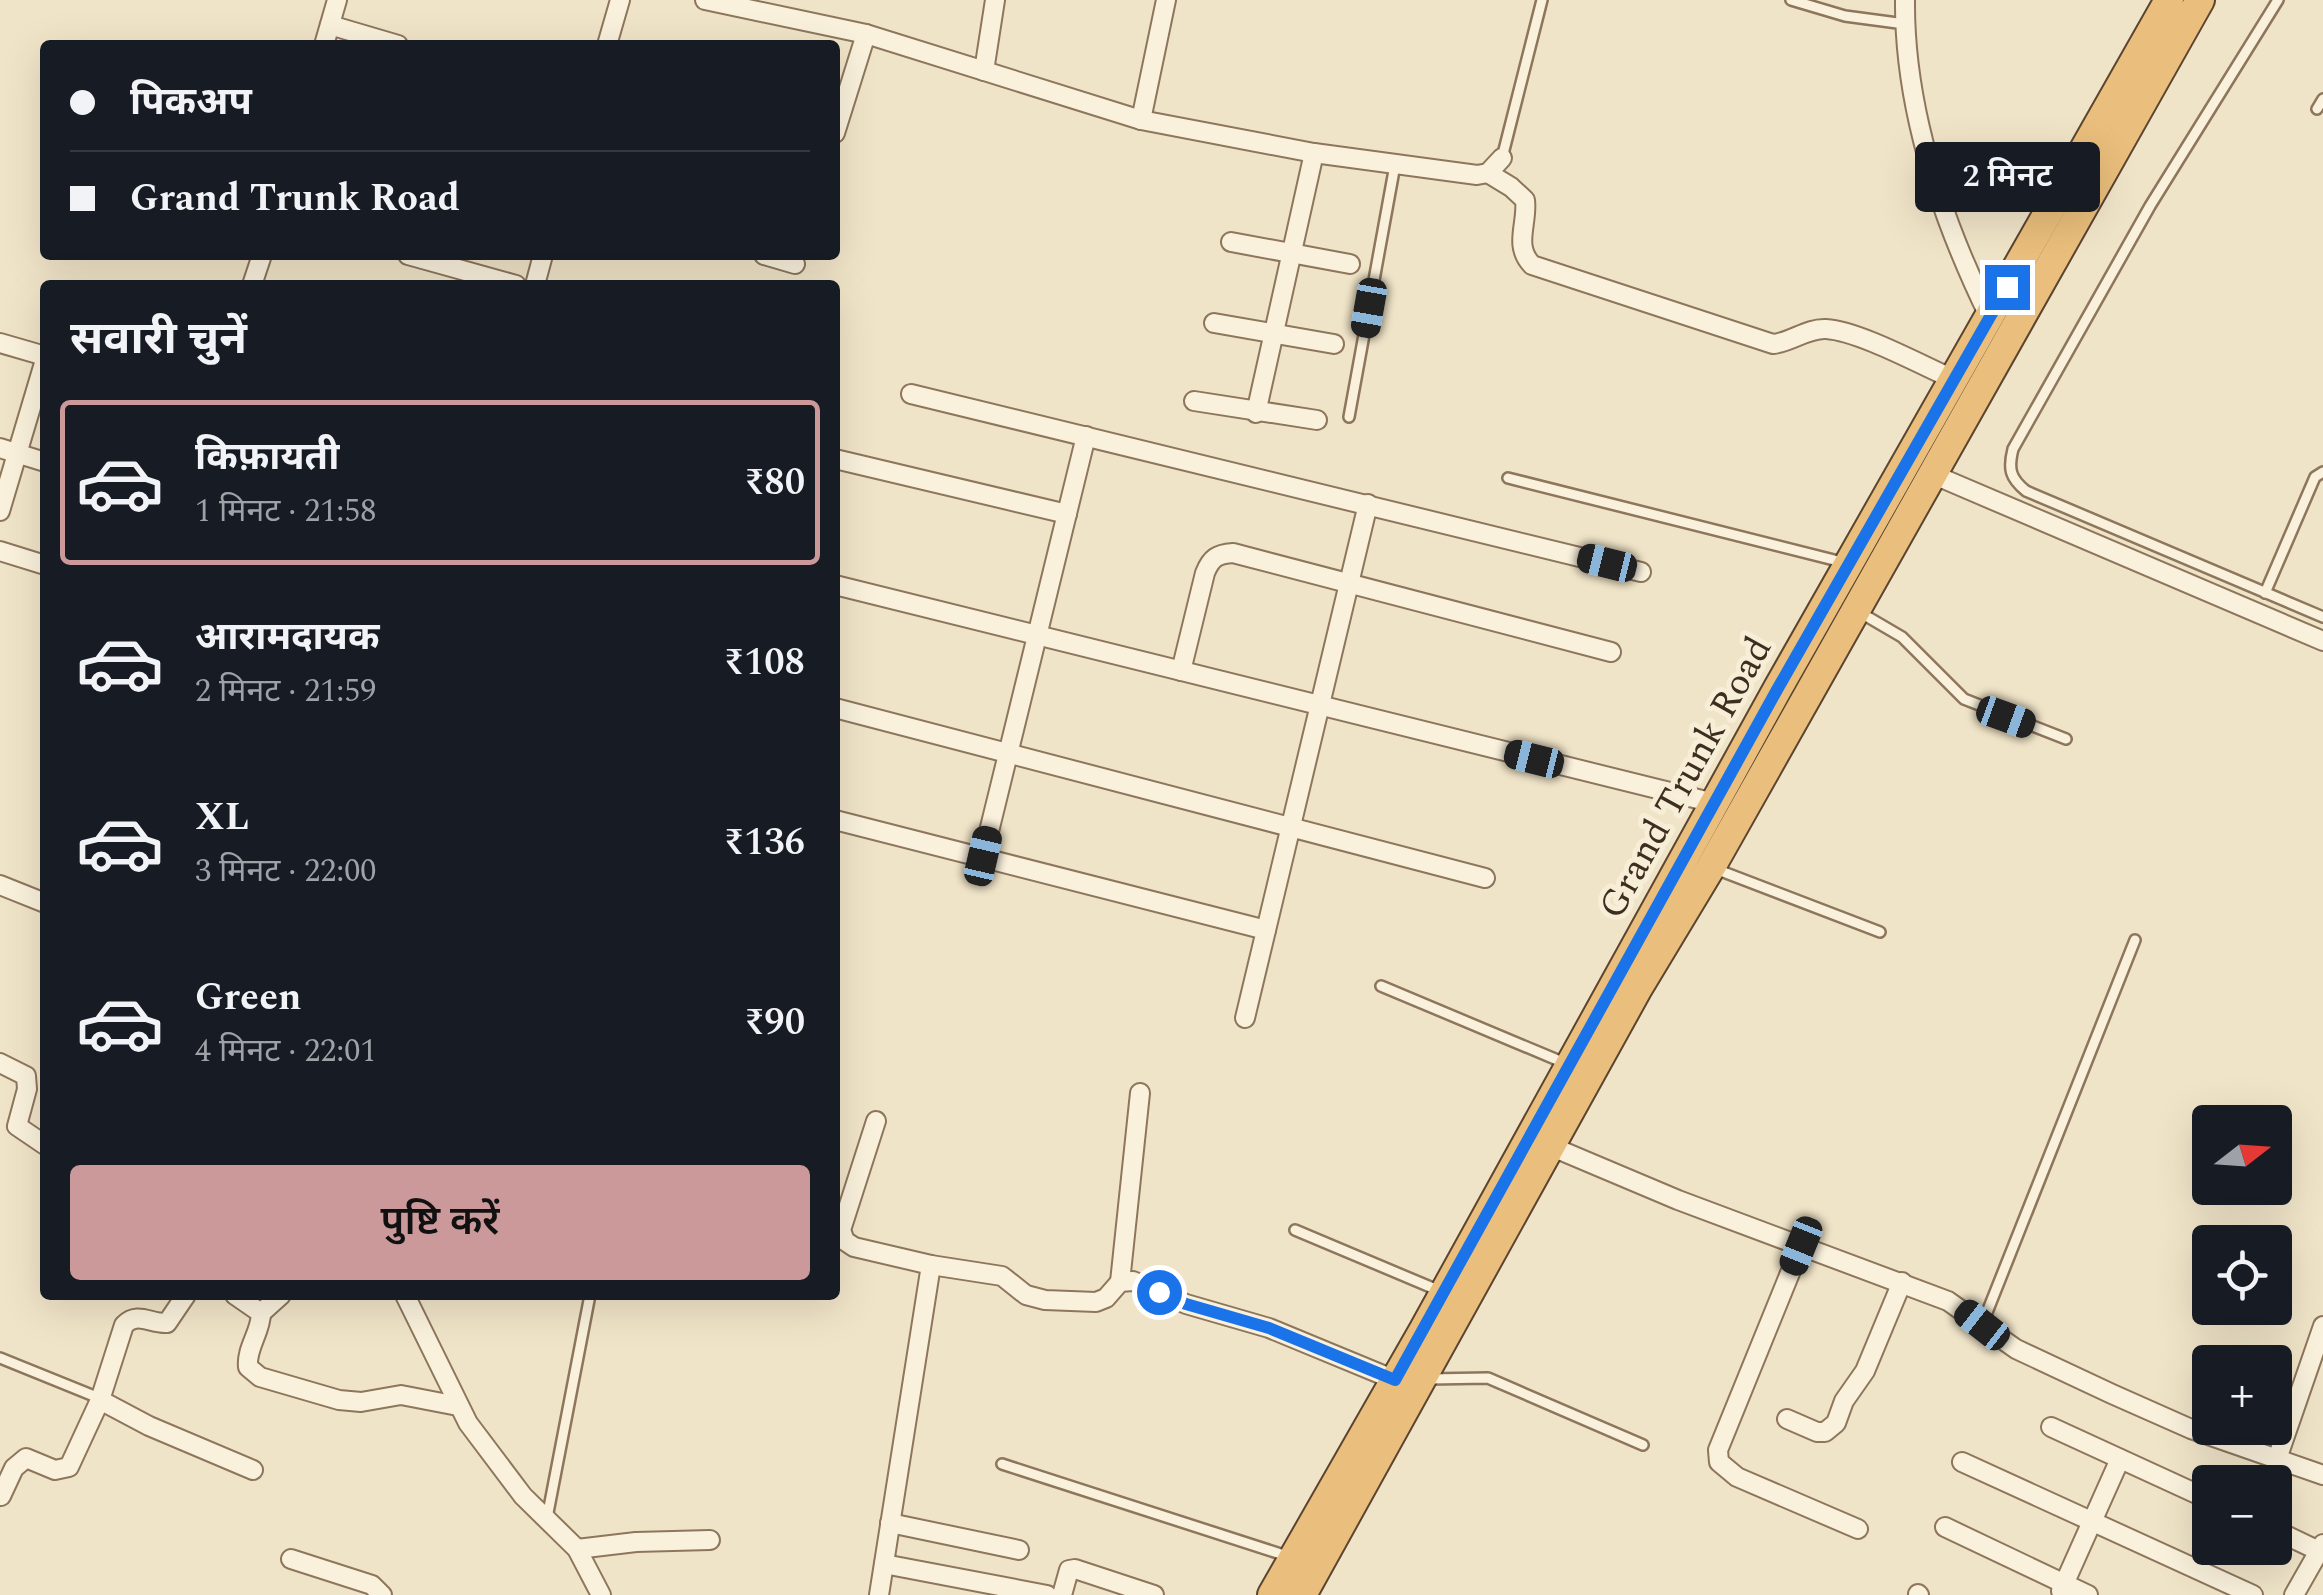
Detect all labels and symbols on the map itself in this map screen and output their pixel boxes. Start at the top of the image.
callout: 2 मिनट [1914,142,2100,212]
route end [1985,265,2030,310]
car [1349,276,1389,340]
car [1574,541,1640,585]
street label: Grand Trunk Road [1584,626,1788,930]
car [1973,693,2039,741]
car [1501,737,1567,781]
car [962,823,1004,889]
north arrow [2192,1105,2292,1205]
car [1776,1213,1826,1279]
route start [1137,1270,1182,1315]
car [1949,1295,2015,1355]

